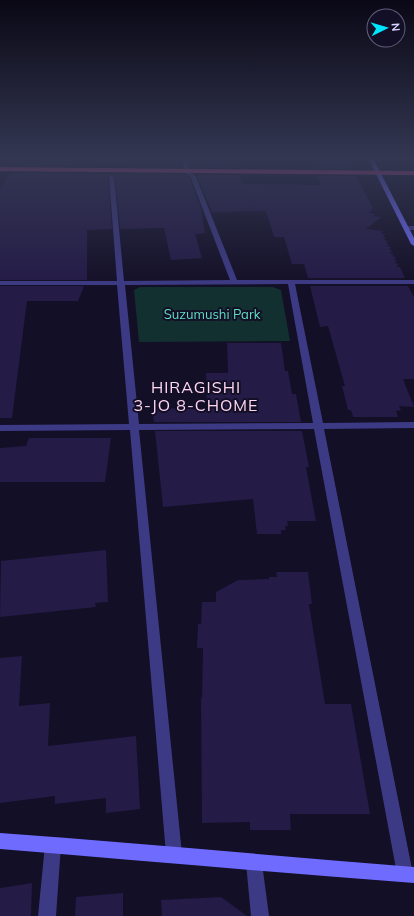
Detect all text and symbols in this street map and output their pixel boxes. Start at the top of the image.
north arrow [366,8,406,48]
text: N [389,22,403,32]
park label: Suzumushi Park [164,306,261,322]
district label: HIRAGISHI 3-JO 8-CHOME [134,377,258,415]

